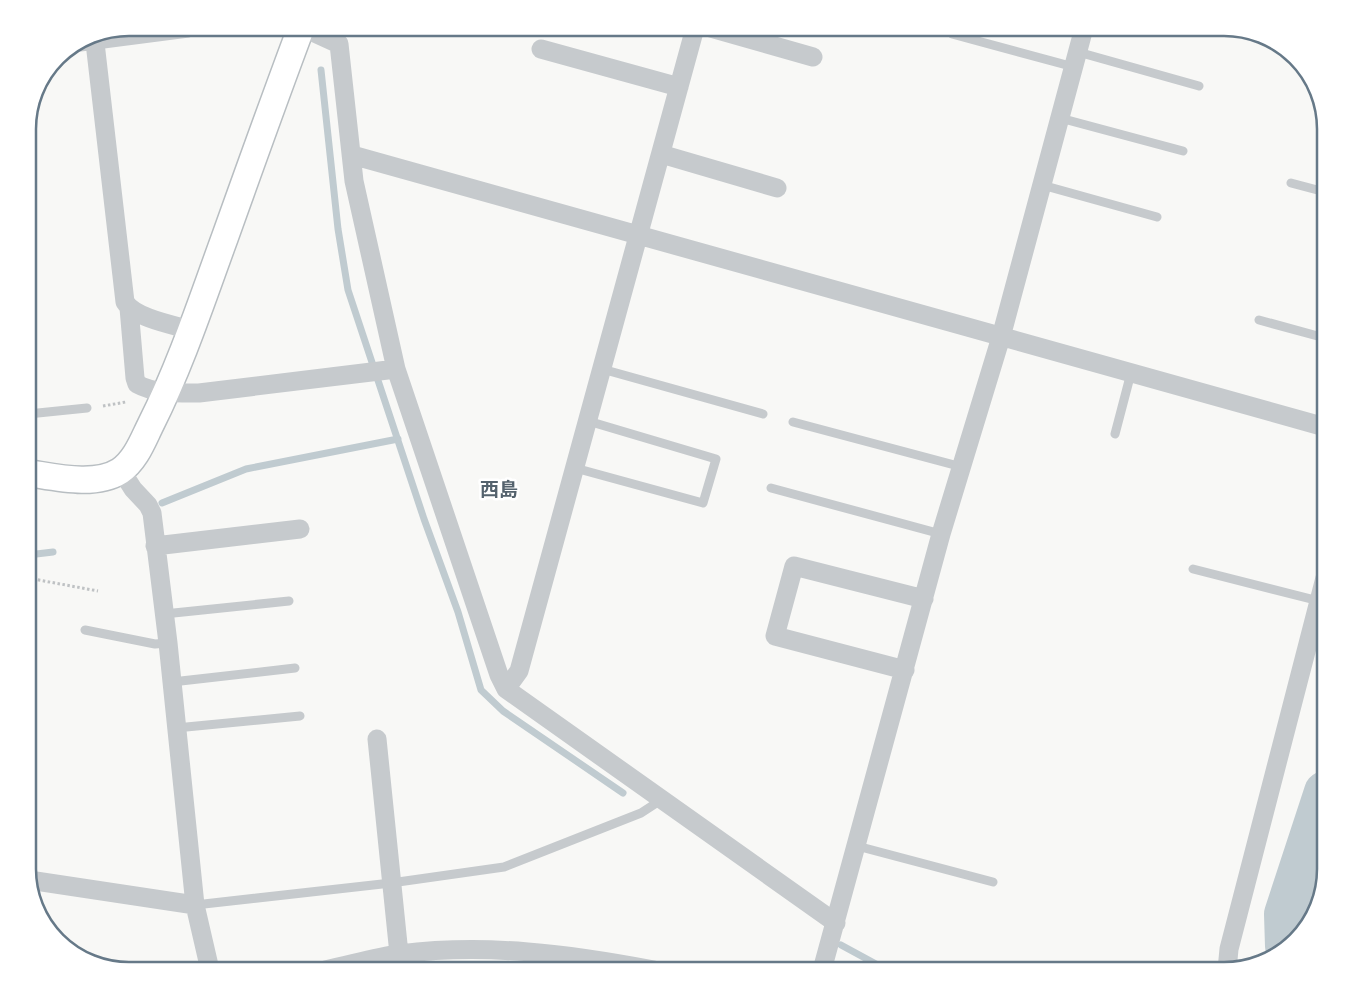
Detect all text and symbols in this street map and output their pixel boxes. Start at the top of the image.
district label: 西島 [480,477,518,501]

